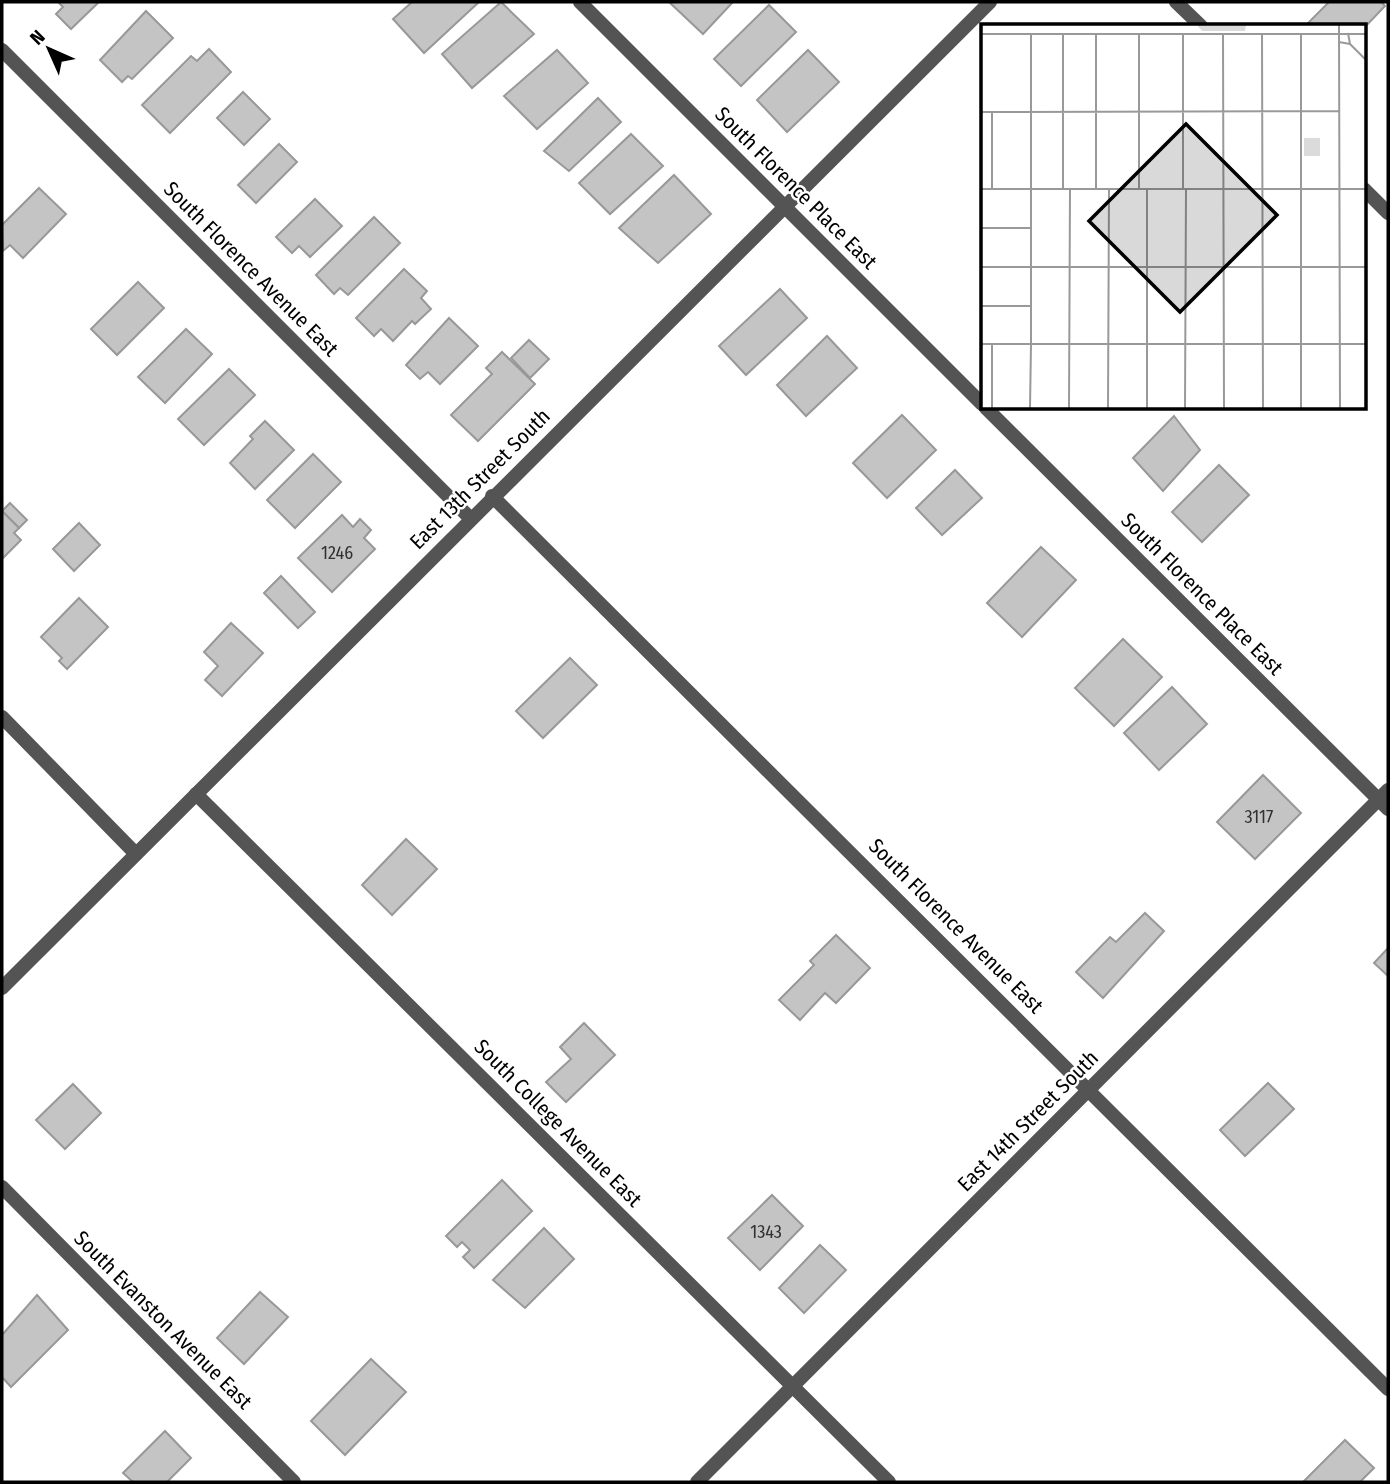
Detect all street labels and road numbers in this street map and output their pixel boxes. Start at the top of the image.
street label: South Florence Place East [709,101,883,275]
street label: South Florence Avenue East [158,176,344,362]
street label: East 13th Street South [404,403,556,555]
street label: South Florence Place East [1115,507,1289,681]
street label: South Florence Avenue East [863,833,1049,1019]
street label: South College Avenue East [469,1034,647,1212]
street label: East 14th Street South [952,1045,1104,1197]
street label: South Evanston Avenue East [68,1225,258,1415]

